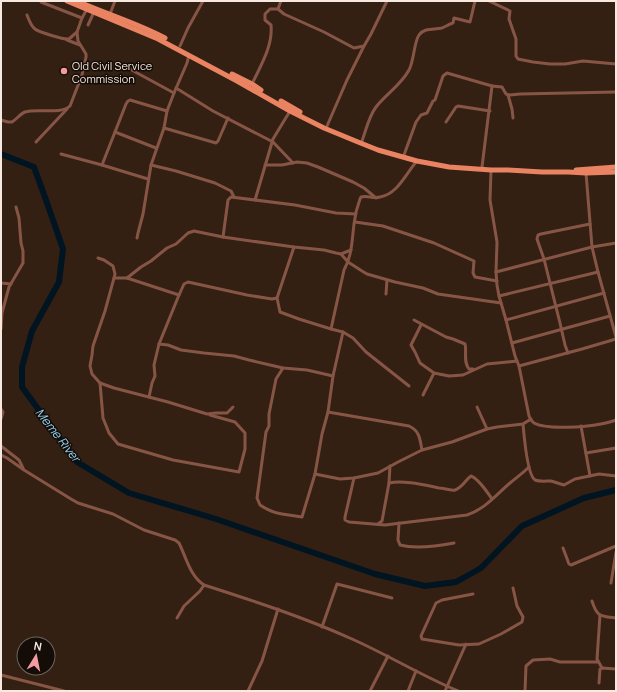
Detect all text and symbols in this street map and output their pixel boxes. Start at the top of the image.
place label: Old Civil Service Commission [72,58,153,86]
marker: Old Civil Service Commission [59,66,69,76]
water label: Meme River [32,405,85,467]
north arrow [16,636,56,676]
text: N [33,638,43,654]

